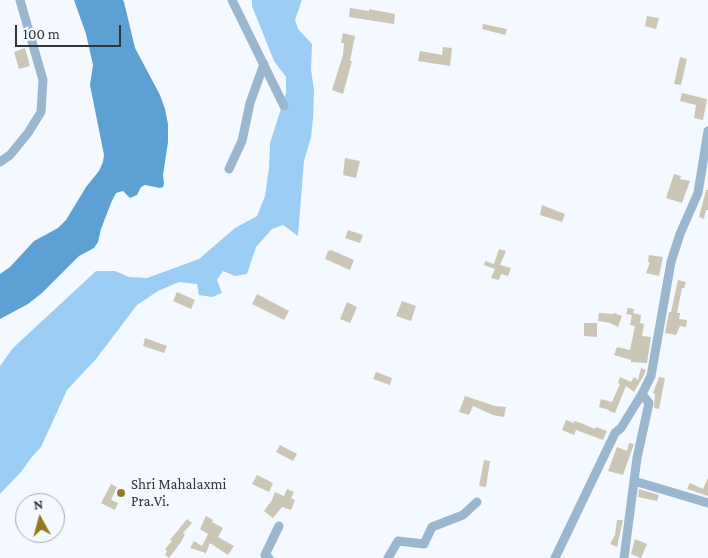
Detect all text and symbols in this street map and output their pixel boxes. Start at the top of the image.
scale bar [18,15,124,47]
text: 100 m [23,26,60,42]
place label: Shri Mahalaxmi Pra.Vi. [131,475,226,510]
marker: Shri Mahalaxmi Pra.Vi. [115,487,127,499]
north arrow [15,493,65,543]
text: N [33,496,44,513]

